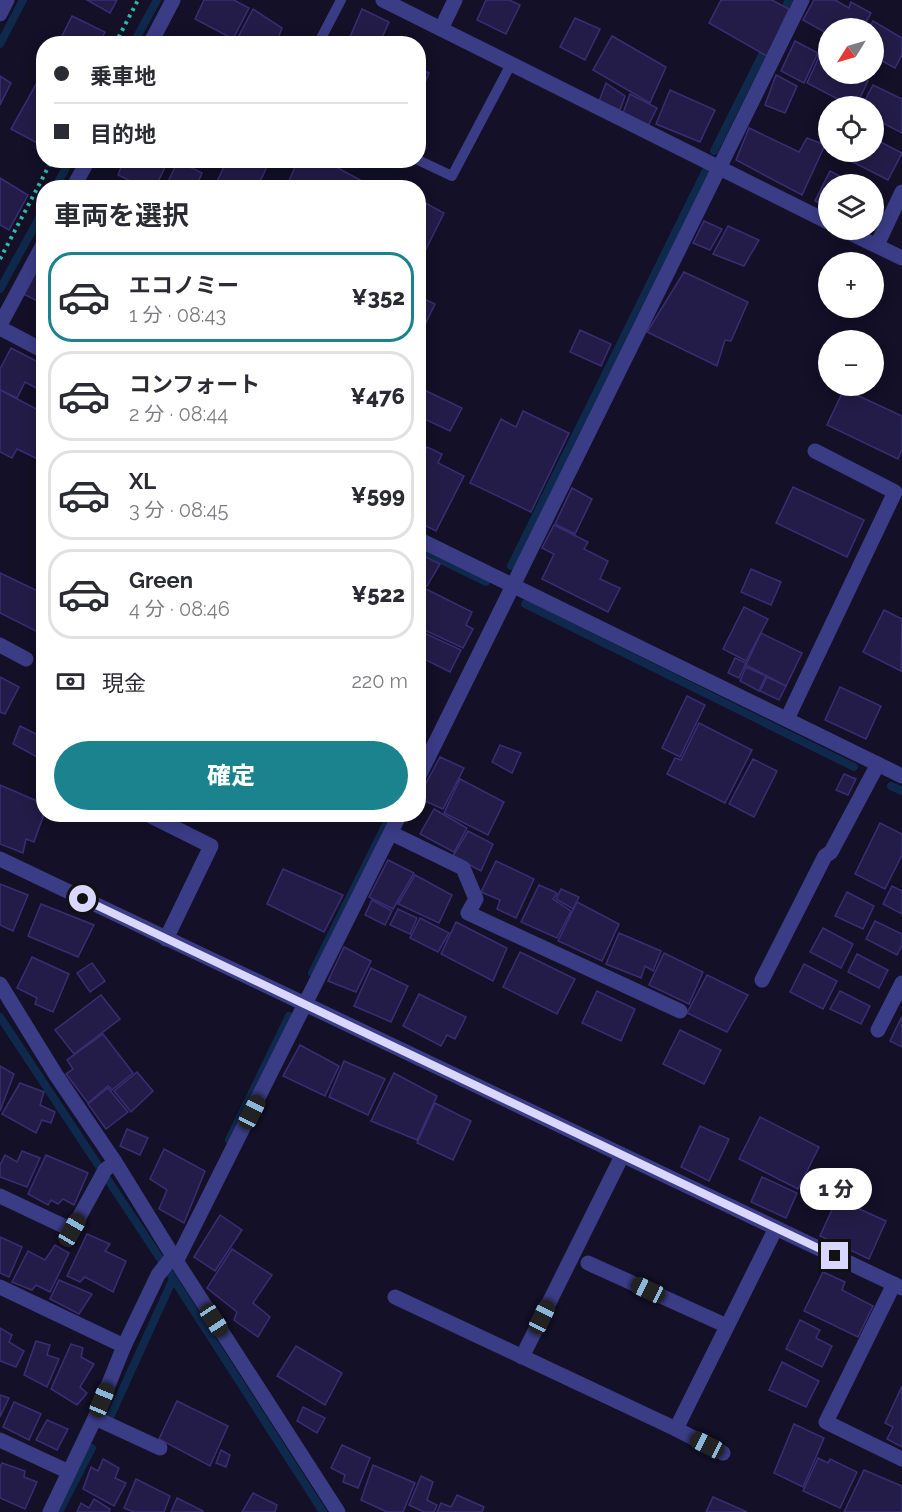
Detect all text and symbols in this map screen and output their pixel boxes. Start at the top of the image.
north arrow [818,18,884,84]
map controls [818,18,884,396]
text: 乗車地 [90,63,156,89]
button: locate [818,96,884,162]
text: 目的地 [90,121,156,147]
button: layers [818,174,884,240]
text: 車両を選択 [54,200,189,231]
button: + [818,252,884,318]
icon: car [57,270,111,324]
text: エコノミー [129,272,239,298]
text: ¥352 [351,284,405,310]
text: 1 分 · 08:43 [129,303,226,327]
button: − [818,330,884,396]
icon: car [57,369,111,423]
text: コンフォート [129,371,260,397]
text: ¥476 [350,383,405,409]
text: 2 分 · 08:44 [129,402,228,426]
icon: car [57,468,111,522]
text: XL [129,468,156,494]
text: ¥599 [351,482,405,508]
text: 3 分 · 08:45 [129,498,228,522]
icon: car [57,567,111,621]
text: Green [129,567,193,593]
text: ¥522 [351,581,405,607]
text: 4 分 · 08:46 [129,597,230,621]
icon: cash [54,665,87,698]
text: 220 m [351,669,408,693]
text: 現金 [102,670,146,696]
button: 確定 [54,741,408,810]
route start [69,885,96,912]
car [236,1092,268,1132]
callout: 1 分 [799,1169,871,1211]
text: 1 分 [818,1177,854,1201]
car [55,1210,89,1250]
route end [821,1242,848,1269]
car [628,1274,668,1306]
car [526,1297,558,1337]
car [197,1300,231,1340]
car [87,1380,117,1420]
car [687,1429,727,1461]

